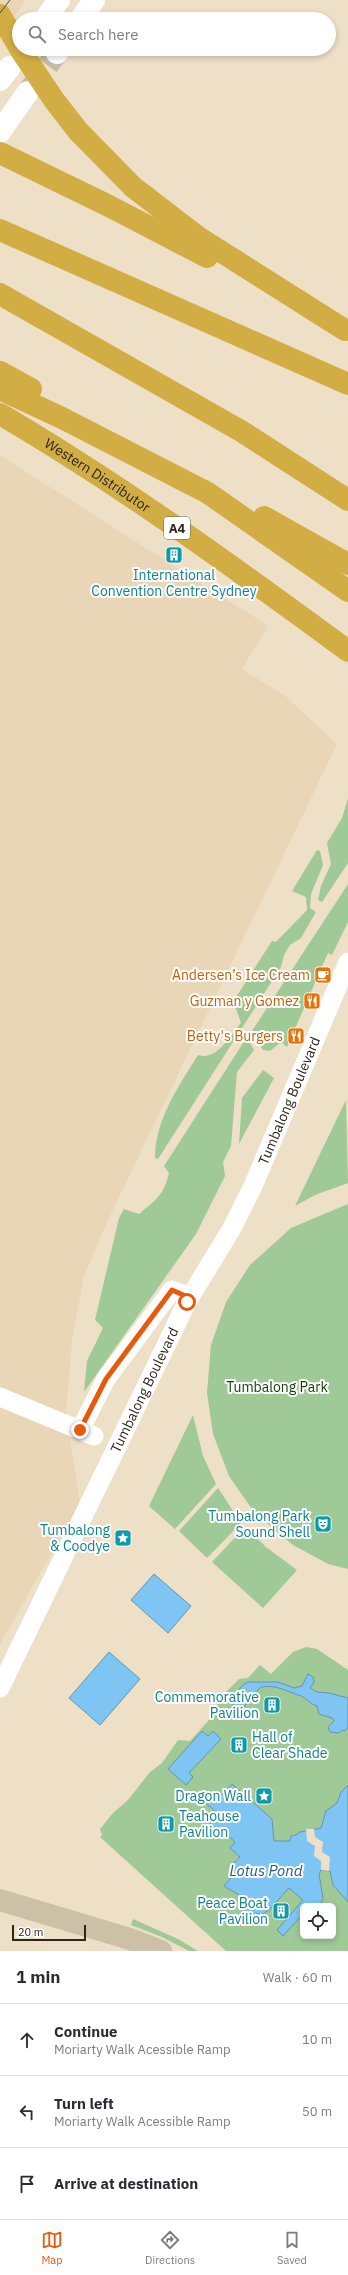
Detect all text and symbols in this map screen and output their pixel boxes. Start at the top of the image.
search box [12,12,336,56]
icon: search [26,23,48,45]
text: Search here [58,25,138,44]
street label: Western Distributor [41,434,154,516]
road number: A4 [164,517,190,539]
building icon: International Convention Centre Sydney [164,545,184,565]
place label: International Convention Centre Sydney [91,566,257,600]
cafe icon: Andersen’s Ice Cream [313,965,333,985]
place label: Andersen’s Ice Cream [172,966,310,984]
restaurant icon: Guzman y Gomez [302,991,322,1011]
place label: Guzman y Gomez [190,992,300,1010]
restaurant icon: Betty's Burgers [286,1026,306,1046]
place label: Betty's Burgers [187,1027,283,1045]
street label: Tumbalong Boulevard [254,1034,324,1167]
route start [178,1293,196,1311]
street label: Tumbalong Boulevard [106,1324,182,1456]
park label: Tumbalong Park [226,1378,328,1396]
route end [71,1421,89,1439]
place label: Tumbalong Park Sound Shell [208,1507,311,1541]
theatre icon: Tumbalong Park Sound Shell [313,1514,333,1534]
place label: Tumbalong & Coodye [40,1521,111,1555]
place icon: Tumbalong & Coodye [113,1528,133,1548]
place label: Commemorative Pavilion [155,1688,259,1722]
building icon: Commemorative Pavilion [262,1695,282,1715]
place label: Hall of Clear Shade [252,1728,328,1762]
building icon: Hall of Clear Shade [229,1735,249,1755]
place icon: Dragon Wall [254,1786,274,1806]
place label: Dragon Wall [175,1787,251,1805]
place label: Teahouse Pavilion [179,1807,240,1841]
building icon: Teahouse Pavilion [156,1814,176,1834]
water label: Lotus Pond [229,1861,303,1880]
place label: Peace Boat Pavilion [197,1894,268,1928]
building icon: Peace Boat Pavilion [271,1901,291,1921]
map controls [300,1903,336,1939]
button: locate [300,1903,336,1939]
scale bar [12,1923,86,1942]
text: 20 m [18,1925,43,1939]
text: 1 min [16,1966,60,1988]
text: Walk · 60 m [263,1969,332,1986]
text: Continue [54,2022,118,2041]
icon: ahead [16,2029,38,2051]
text: 10 m [302,2031,332,2048]
text: Moriarty Walk Acessible Ramp [54,2041,231,2058]
text: Turn left [54,2094,114,2113]
icon: left [16,2101,38,2123]
text: 50 m [302,2103,332,2120]
text: Moriarty Walk Acessible Ramp [54,2113,231,2130]
icon: arrive [16,2173,38,2195]
text: Arrive at destination [54,2174,198,2193]
tab: Map [41,2229,63,2267]
tab: Directions [145,2229,195,2267]
tab: Saved [277,2229,307,2267]

